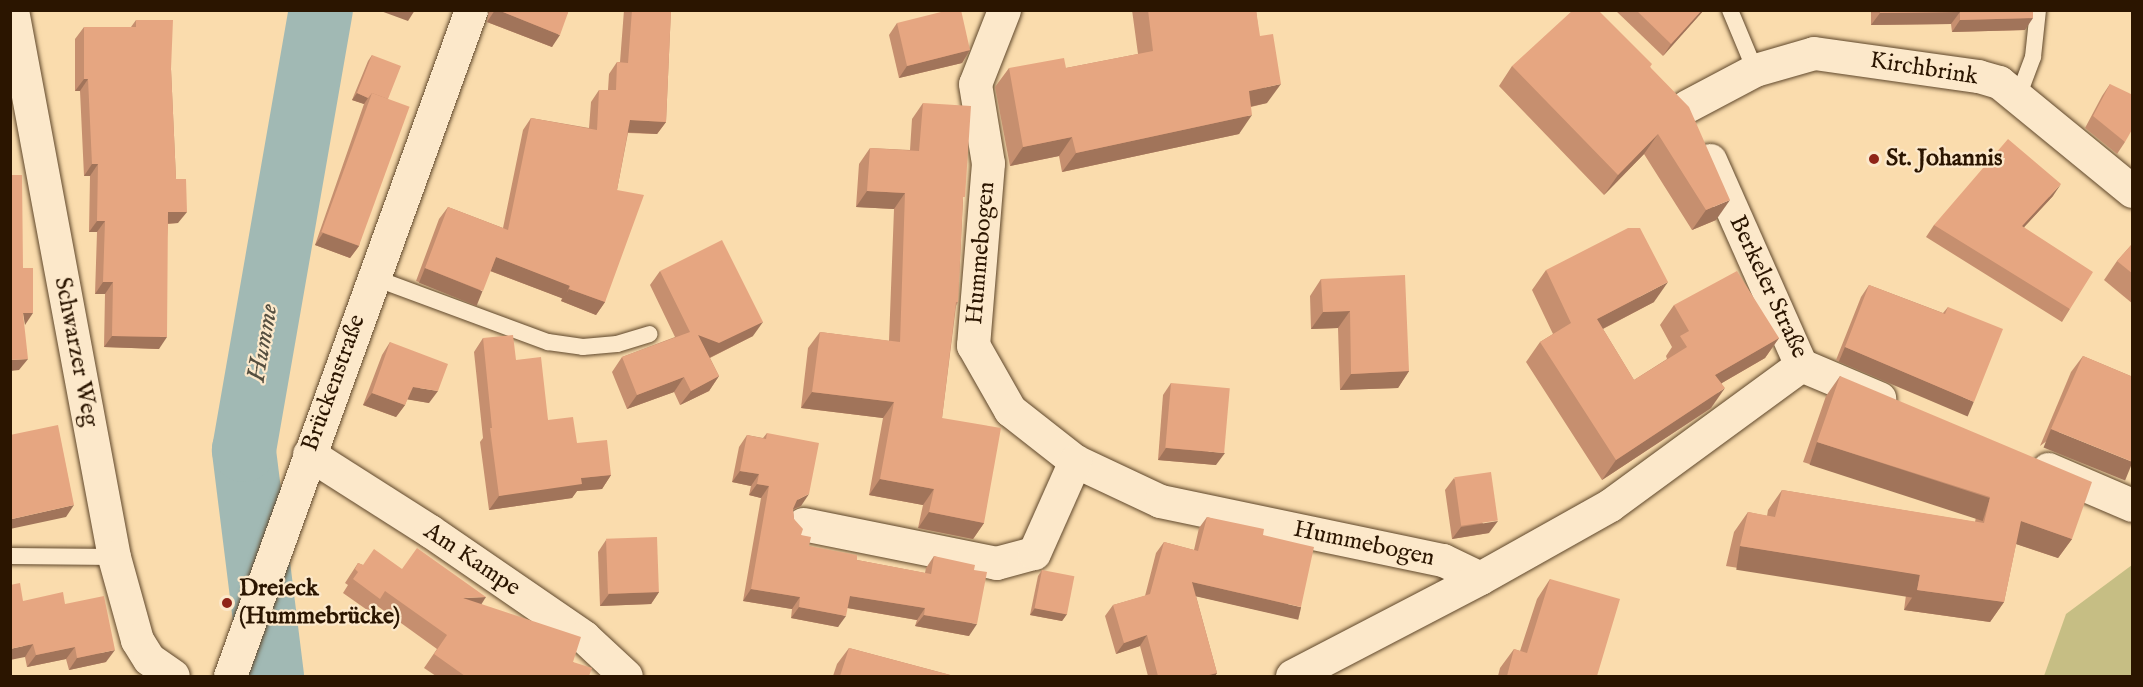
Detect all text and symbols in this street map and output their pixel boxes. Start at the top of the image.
street label: Kirchbrink [1868,46,1980,92]
place label: St. Johannis [1886,145,2002,173]
marker: St. Johannis [1867,152,1881,166]
street label: Hummebogen [960,180,1002,326]
street label: Berkeler Straße [1722,211,1814,363]
street label: Schwarzer Weg [47,275,105,429]
water label: Humme [241,302,285,384]
street label: Brückenstraße [296,311,372,455]
street label: Hummebogen [1291,515,1437,573]
street label: Am Kampe [418,517,526,603]
place label: Dreieck (Hummebrücke) [239,575,400,631]
marker: Dreieck (Hummebrücke) [220,596,234,610]

